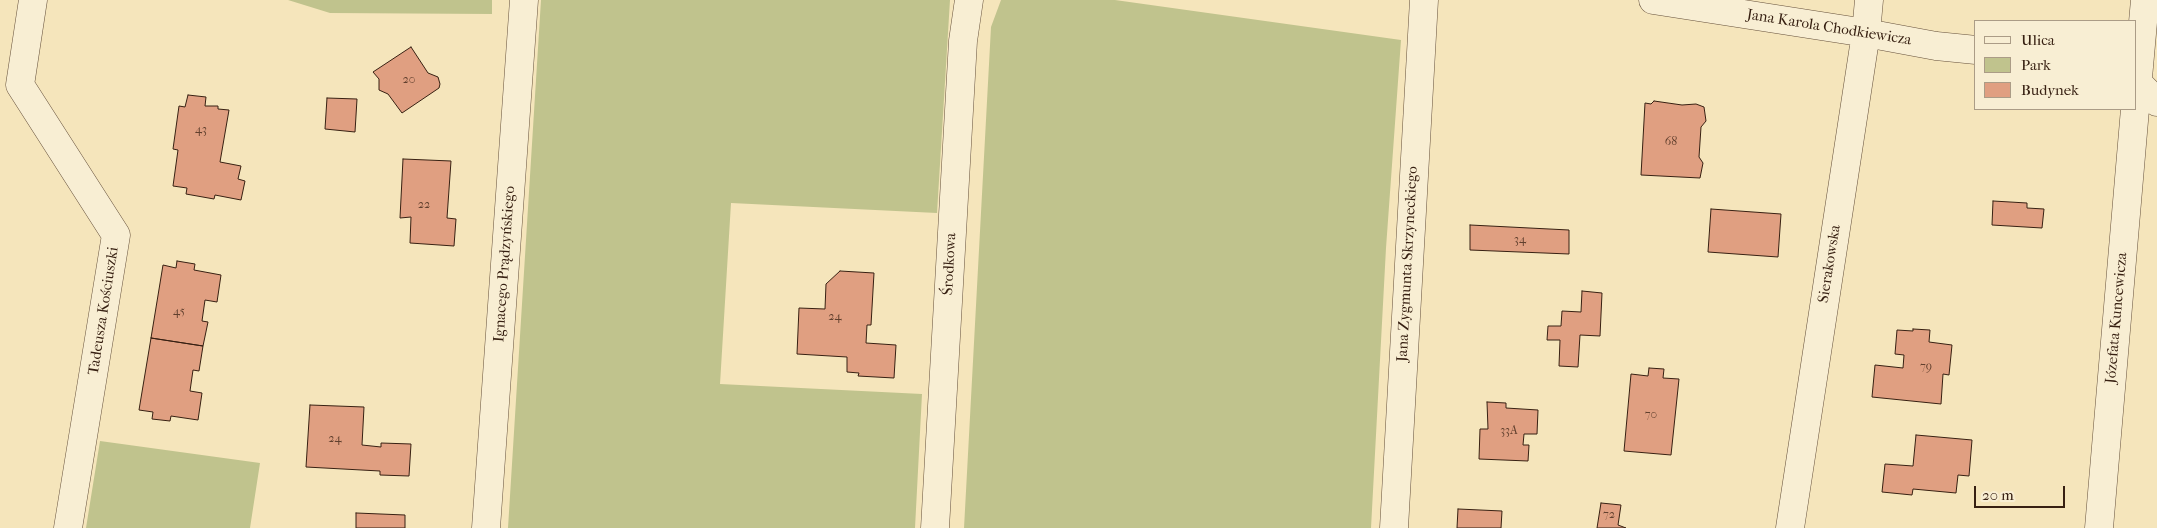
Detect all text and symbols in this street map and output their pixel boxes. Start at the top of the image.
street label: Jana Karola Chodkiewicza [1745,6,1913,50]
legend [1974,20,2137,110]
text: Ulica [2021,31,2055,49]
text: Park [2021,56,2051,74]
house number: 20 [403,73,415,87]
text: Budynek [2021,81,2079,99]
house number: 43 [195,123,207,137]
house number: 68 [1665,135,1677,149]
street label: Jana Zygmunta Skrzyneckiego [1394,166,1422,362]
street label: Ignacego Prądzyńskiego [491,185,519,343]
house number: 22 [418,198,430,212]
street label: Sierakowska [1815,224,1845,304]
street label: Środkowa [939,232,961,296]
house number: 34 [1514,233,1526,247]
street label: Tadeusza Kościuszki [85,246,123,376]
street label: Józefata Kuncewicza [2102,252,2132,384]
house number: 45 [173,305,185,319]
house number: 24 [828,310,842,324]
house number: 79 [1920,360,1932,374]
house number: 70 [1645,408,1657,422]
house number: 33A [1500,424,1518,438]
house number: 24 [328,432,342,446]
scale bar [1977,476,2068,508]
text: 20 m [1982,486,2014,504]
house number: 72 [1603,508,1615,522]

